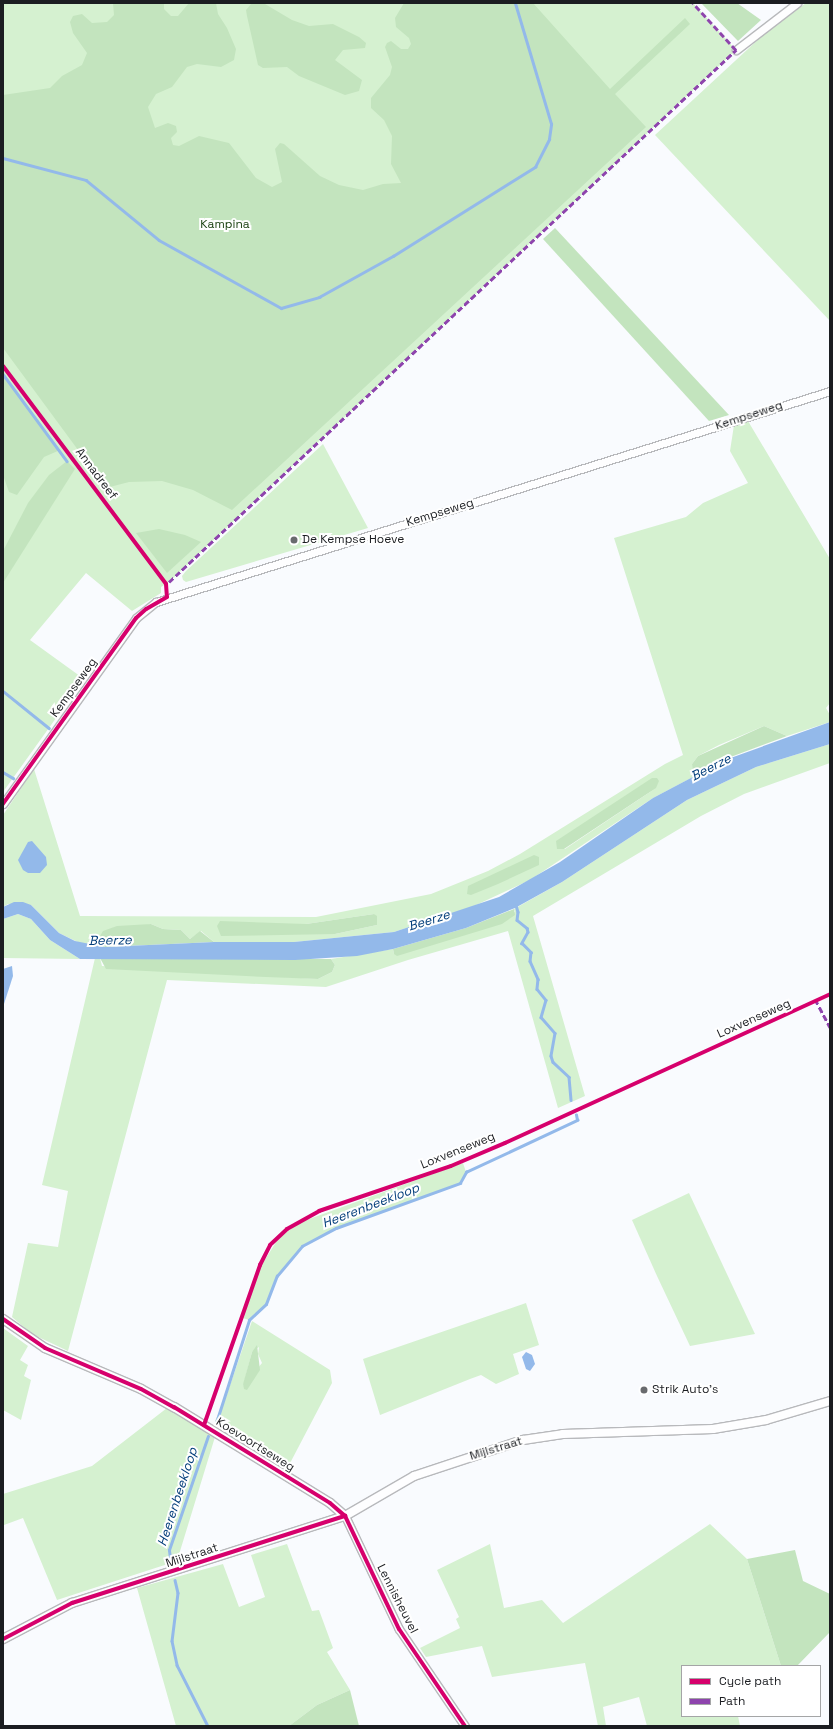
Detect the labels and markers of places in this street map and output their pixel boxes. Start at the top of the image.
place label: De Kempse Hoeve [302,533,404,547]
marker: De Kempse Hoeve [289,535,299,545]
place label: Strik Auto's [652,1383,718,1397]
marker: Strik Auto's [639,1385,649,1395]

